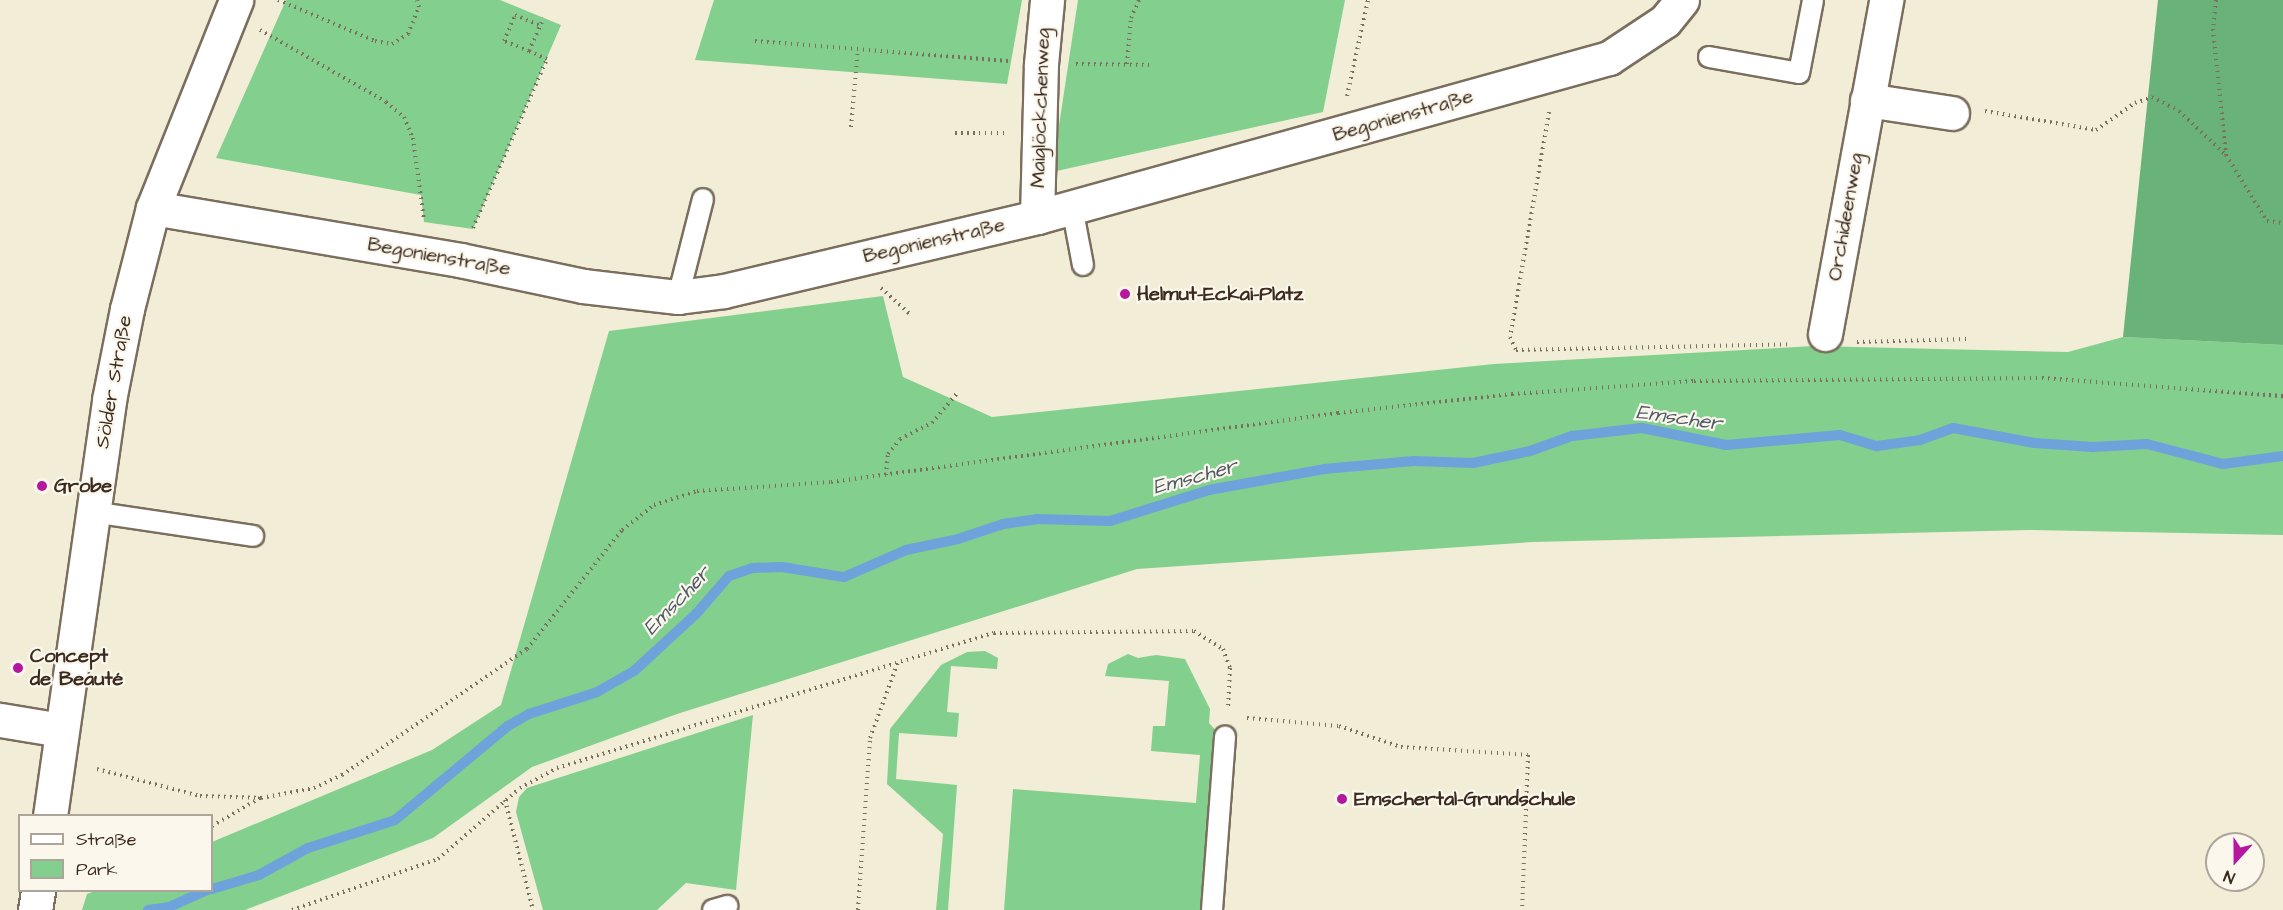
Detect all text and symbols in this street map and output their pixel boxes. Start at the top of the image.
street label: Maiglöckchenweg [1026,28,1056,188]
street label: Begonienstraße [1330,85,1476,147]
street label: Orchideenweg [1823,151,1869,283]
street label: Begonienstraße [861,213,1007,269]
street label: Begonienstraße [366,233,512,281]
place label: Helmut-Eckai-Platz [1137,282,1303,306]
marker: Helmut-Eckai-Platz [1118,287,1132,301]
street label: Sölder Straße [91,314,137,450]
water label: Emscher [1635,400,1723,436]
water label: Emscher [1150,454,1240,500]
place label: Grobe [54,474,112,498]
marker: Grobe [35,479,49,493]
water label: Emscher [638,561,716,641]
place label: Concept de Beauté [30,644,123,691]
marker: Concept de Beauté [11,661,25,675]
place label: Emschertal-Grundschule [1354,787,1575,811]
marker: Emschertal-Grundschule [1335,792,1349,806]
legend [18,814,213,892]
text: Straße [76,827,136,852]
north arrow [2205,832,2265,892]
text: Park [76,857,118,882]
text: N [2221,865,2238,889]

